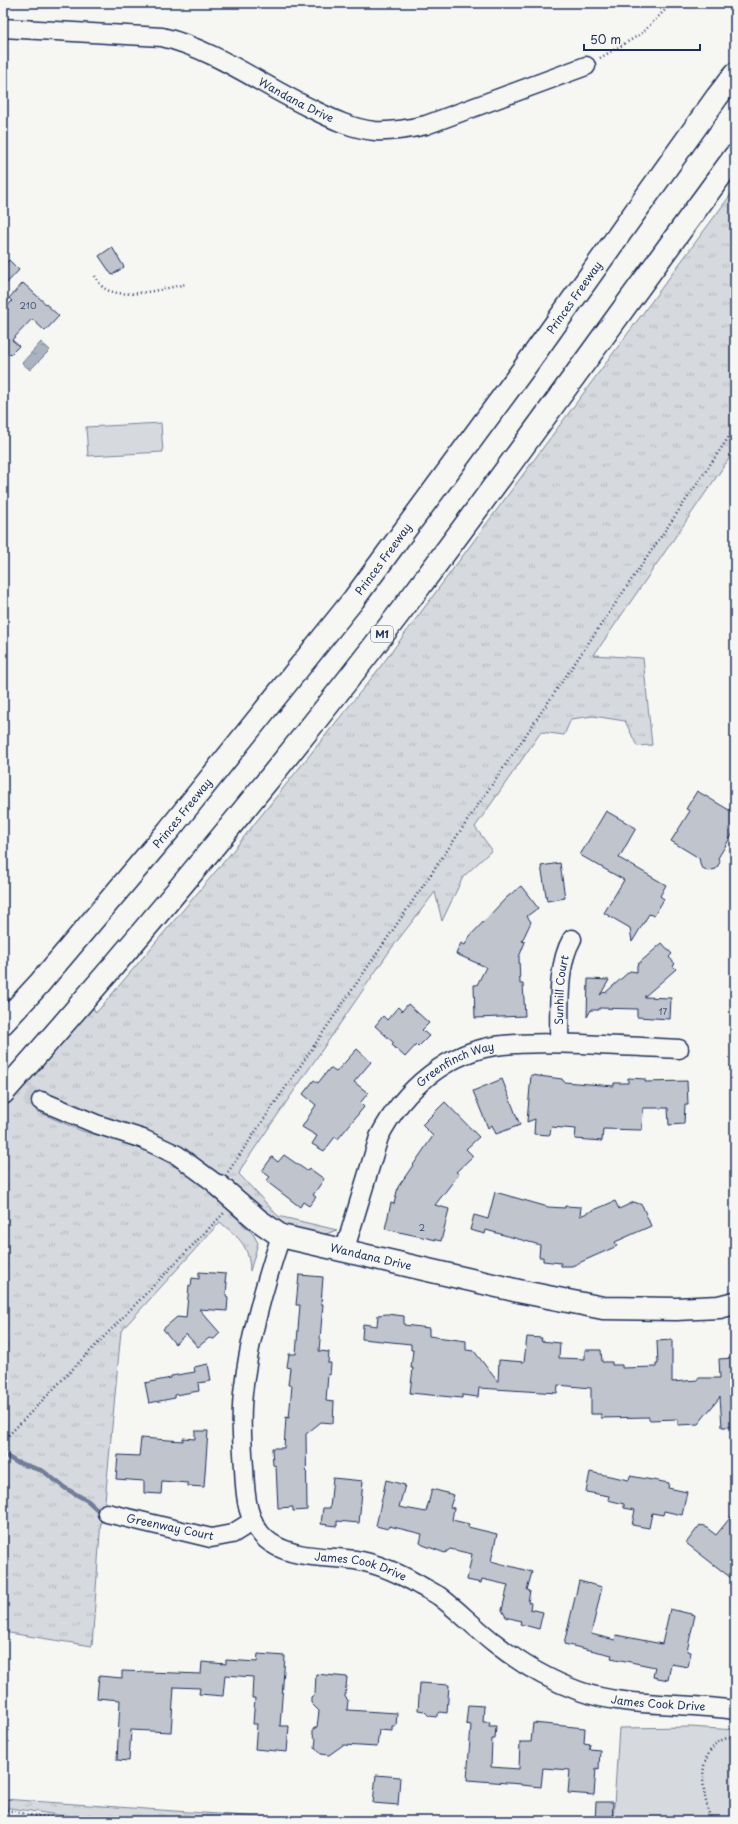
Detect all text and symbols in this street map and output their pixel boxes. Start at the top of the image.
scale bar [584,26,700,52]
text: 50 m [590,30,621,48]
street label: Wandana Drive [256,73,337,126]
street label: Princes Freeway [542,257,606,337]
house number: 210 [20,298,37,312]
street label: Princes Freeway [351,519,415,598]
road number: M1 [371,626,393,642]
street label: Princes Freeway [148,774,215,852]
street label: Sunhill Court [550,953,573,1025]
house number: 17 [659,1004,668,1018]
street label: Greenfinch Way [412,1037,496,1091]
house number: 2 [419,1220,425,1234]
street label: Wandana Drive [329,1239,413,1274]
street label: Greenway Court [125,1509,216,1544]
street label: James Cook Drive [314,1547,410,1585]
street label: James Cook Drive [610,1690,706,1715]

